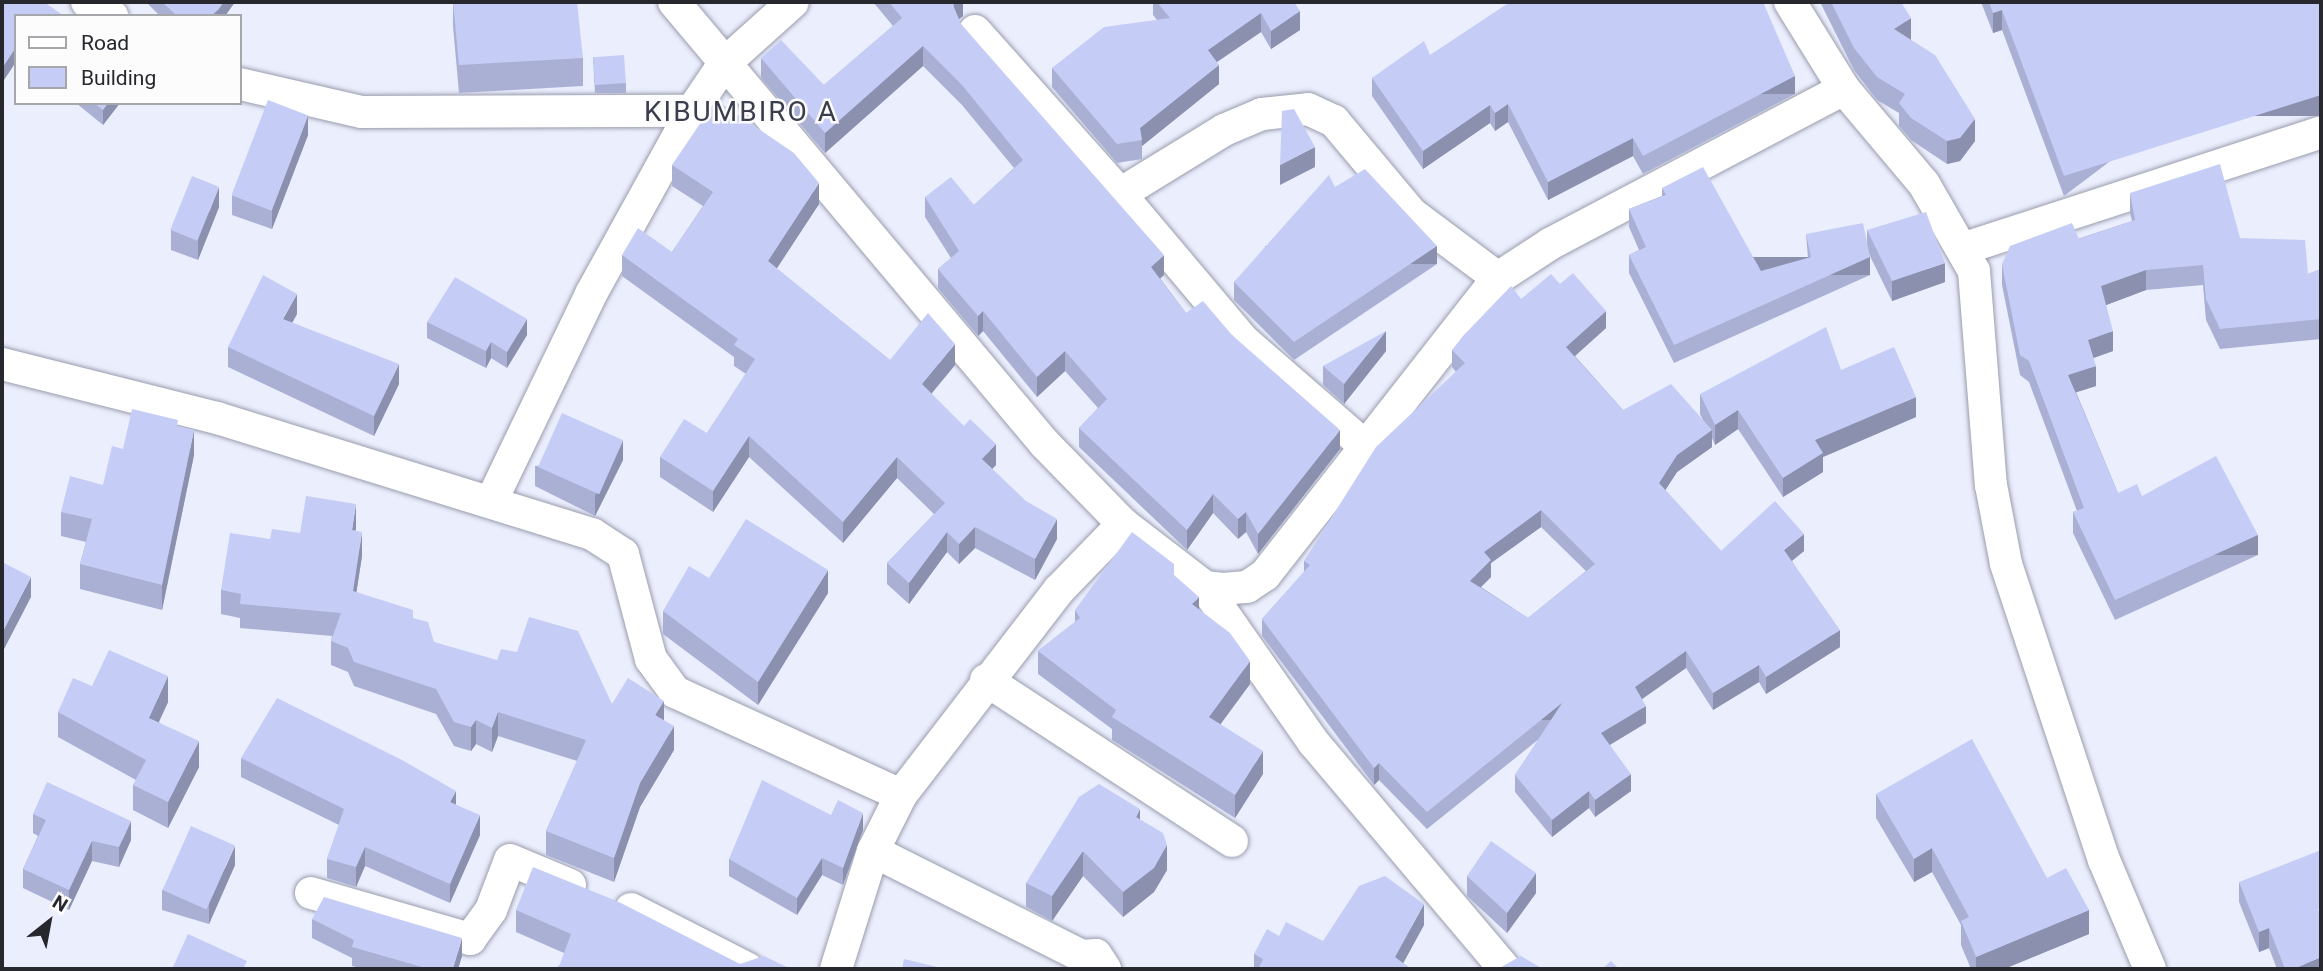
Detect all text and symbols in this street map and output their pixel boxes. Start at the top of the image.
legend [14,14,242,105]
text: Road [81,31,129,55]
text: Building [81,66,156,90]
district label: KIBUMBIRO A [645,95,837,129]
north arrow [14,887,84,957]
text: N [48,890,72,917]

